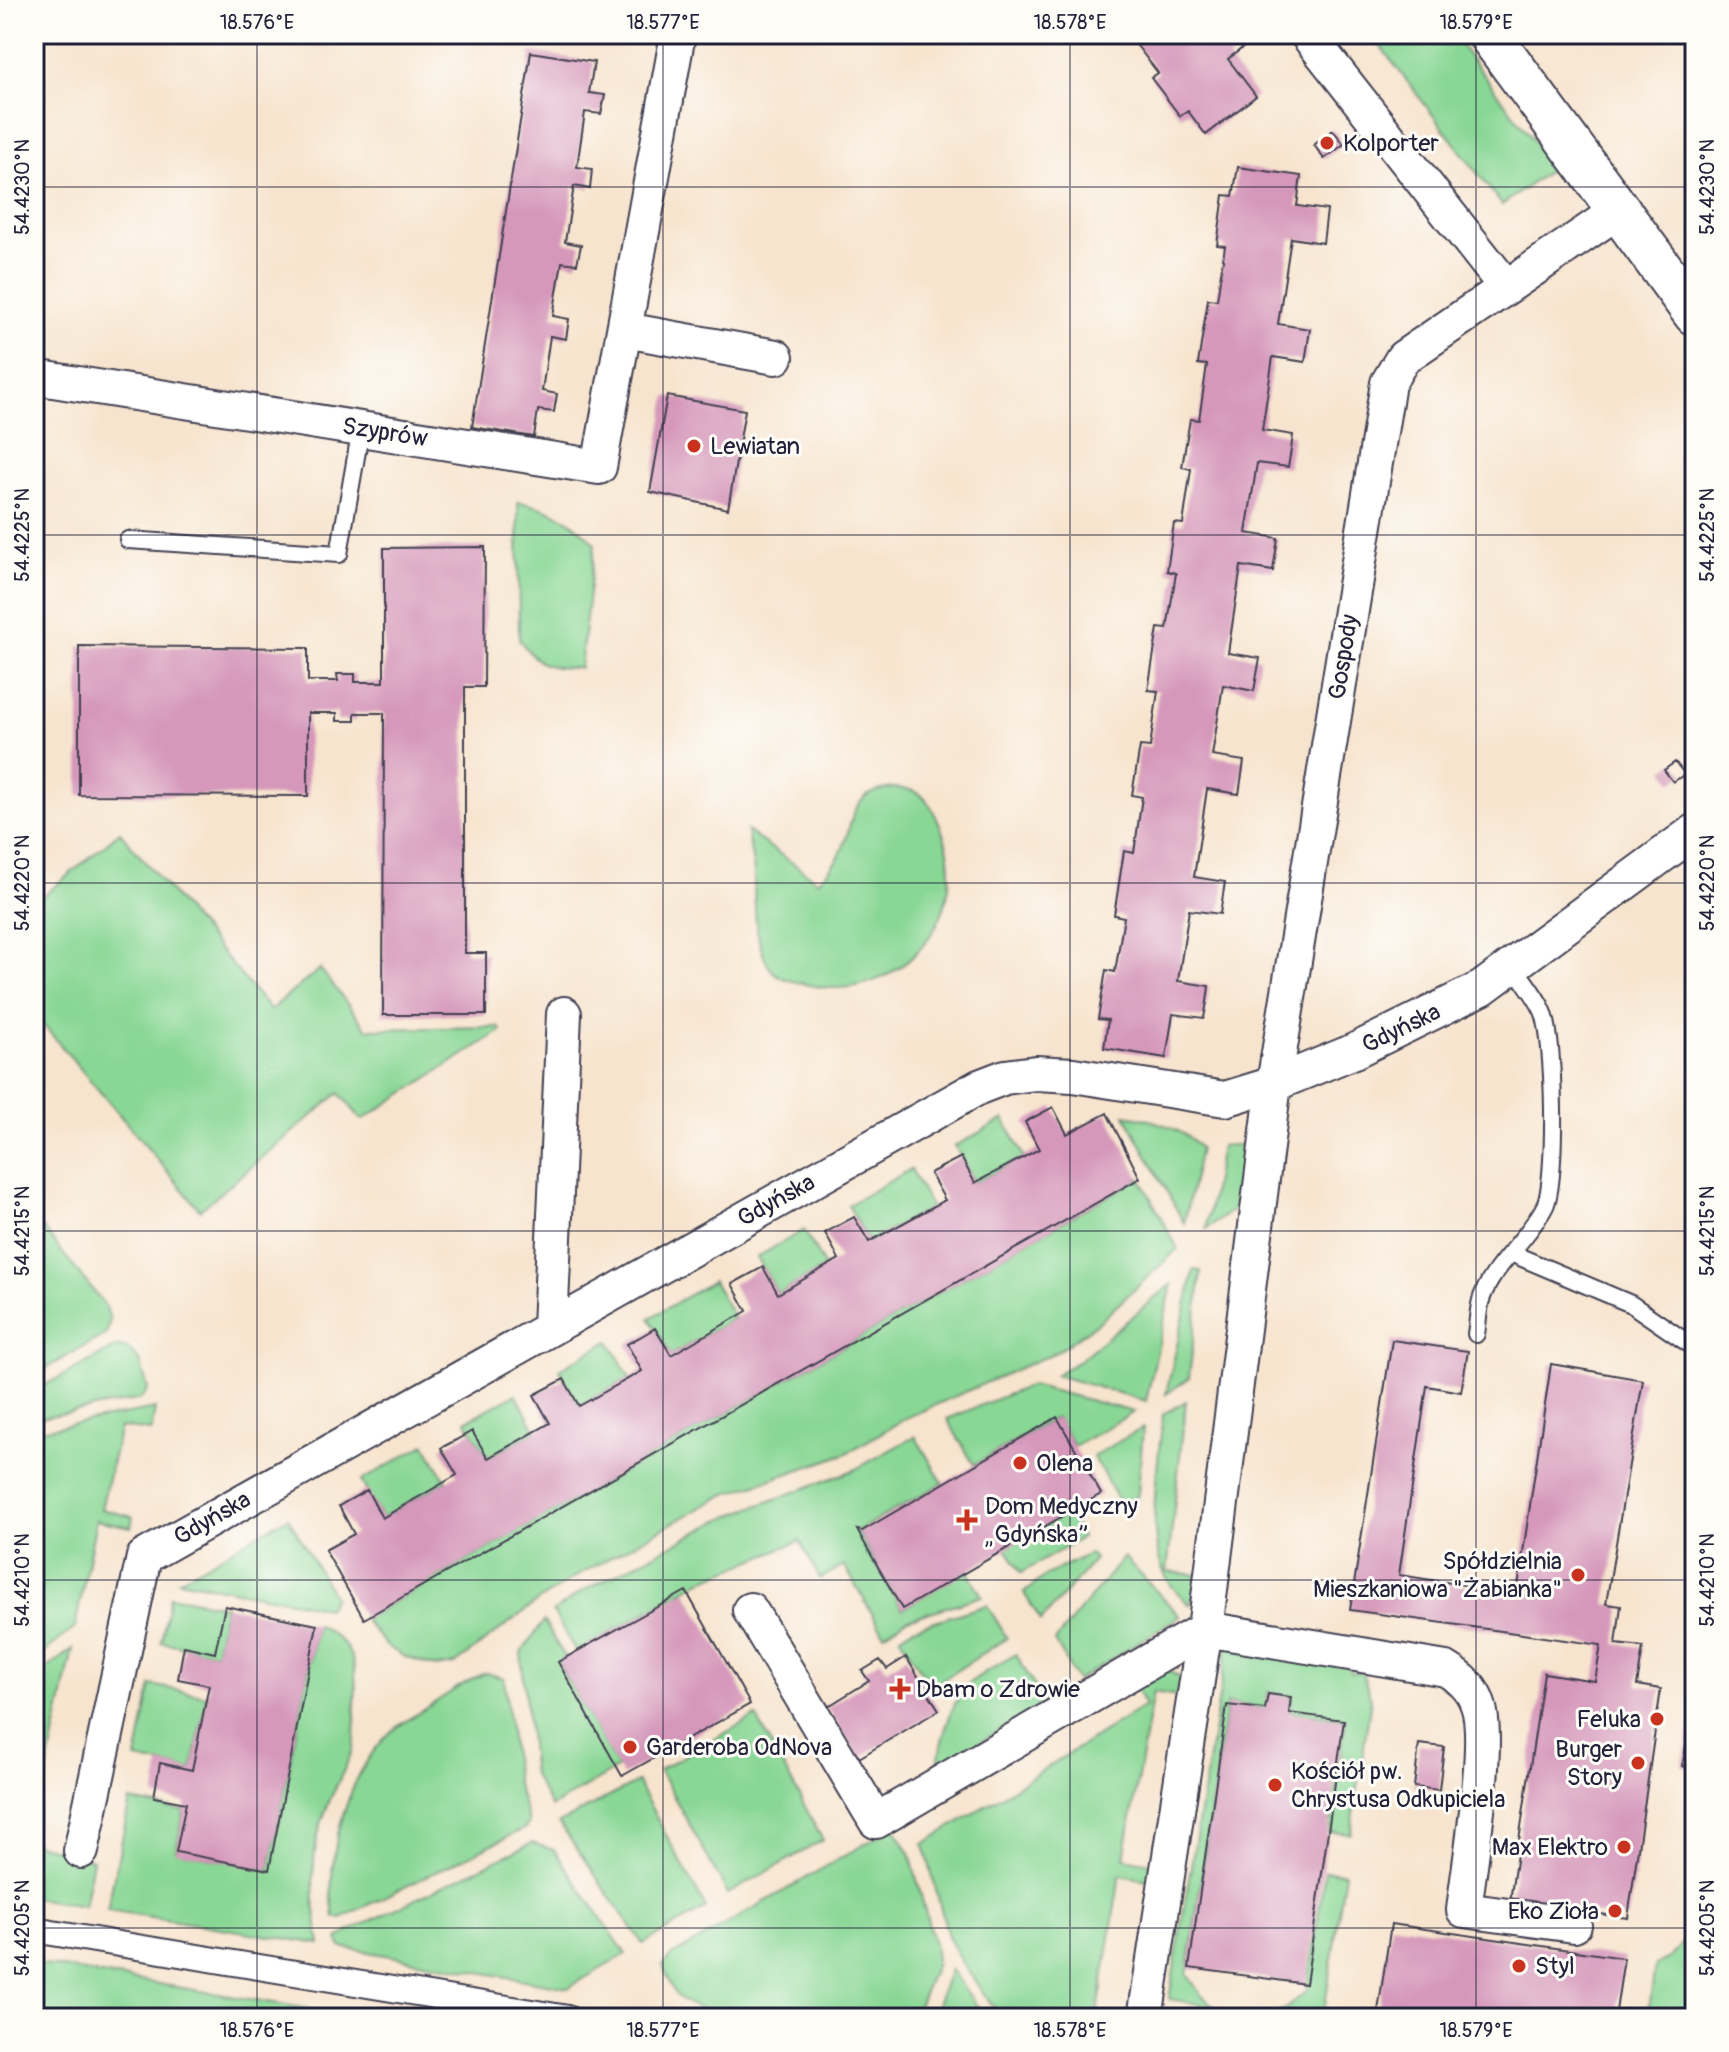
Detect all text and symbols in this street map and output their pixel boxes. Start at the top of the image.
text: 18.576°E [220,10,294,35]
text: 18.577°E [626,10,700,35]
text: 18.578°E [1034,10,1106,35]
text: 18.579°E [1439,10,1513,35]
place label: Kolporter [1343,129,1439,158]
marker: Kolporter [1318,134,1336,152]
text: 54.4230°N [10,139,35,235]
text: 54.4230°N [1695,139,1720,235]
street label: Szyprów [340,411,430,454]
place label: Lewiatan [710,432,800,461]
marker: Lewiatan [685,437,703,455]
text: 54.4225°N [10,488,35,582]
text: 54.4225°N [1695,488,1720,582]
street label: Gospody [1322,612,1365,702]
text: 54.4220°N [10,835,35,931]
text: 54.4220°N [1695,835,1720,931]
street label: Gdyńska [1357,997,1445,1060]
street label: Gdyńska [733,1167,820,1233]
text: 54.4215°N [10,1186,35,1276]
text: 54.4215°N [1695,1186,1720,1276]
place label: Olena [1036,1449,1093,1478]
marker: Olena [1011,1454,1029,1472]
street label: Gdyńska [169,1485,256,1552]
place label: Dom Medyczny „Gdyńska” [985,1492,1138,1549]
marker: Dom Medyczny „Gdyńska” [956,1509,978,1531]
text: 54.4210°N [10,1533,35,1627]
text: 54.4210°N [1695,1533,1720,1627]
place label: Spółdzielnia Mieszkaniowa "Żabianka" [1313,1547,1562,1604]
marker: Spółdzielnia Mieszkaniowa "Żabianka" [1569,1566,1587,1584]
place label: Dbam o Zdrowie [916,1675,1080,1704]
marker: Dbam o Zdrowie [891,1680,909,1698]
place label: Feluka [1576,1705,1641,1734]
marker: Feluka [1648,1710,1666,1728]
place label: Garderoba OdNova [646,1733,832,1762]
place label: Burger Story [1555,1735,1622,1792]
marker: Garderoba OdNova [621,1738,639,1756]
marker: Burger Story [1629,1754,1647,1772]
place label: Kościół pw. Chrystusa Odkupiciela [1291,1757,1505,1814]
marker: Kościół pw. Chrystusa Odkupiciela [1266,1776,1284,1794]
place label: Max Elektro [1492,1833,1608,1862]
marker: Max Elektro [1615,1838,1633,1856]
text: 54.4205°N [10,1880,35,1976]
text: 54.4205°N [1695,1880,1720,1976]
place label: Eko Zioła [1508,1897,1599,1926]
marker: Eko Zioła [1606,1902,1624,1920]
place label: Styl [1535,1952,1575,1981]
marker: Styl [1510,1957,1528,1975]
text: 18.576°E [220,2018,294,2043]
text: 18.577°E [626,2018,700,2043]
text: 18.578°E [1034,2018,1106,2043]
text: 18.579°E [1439,2018,1513,2043]

